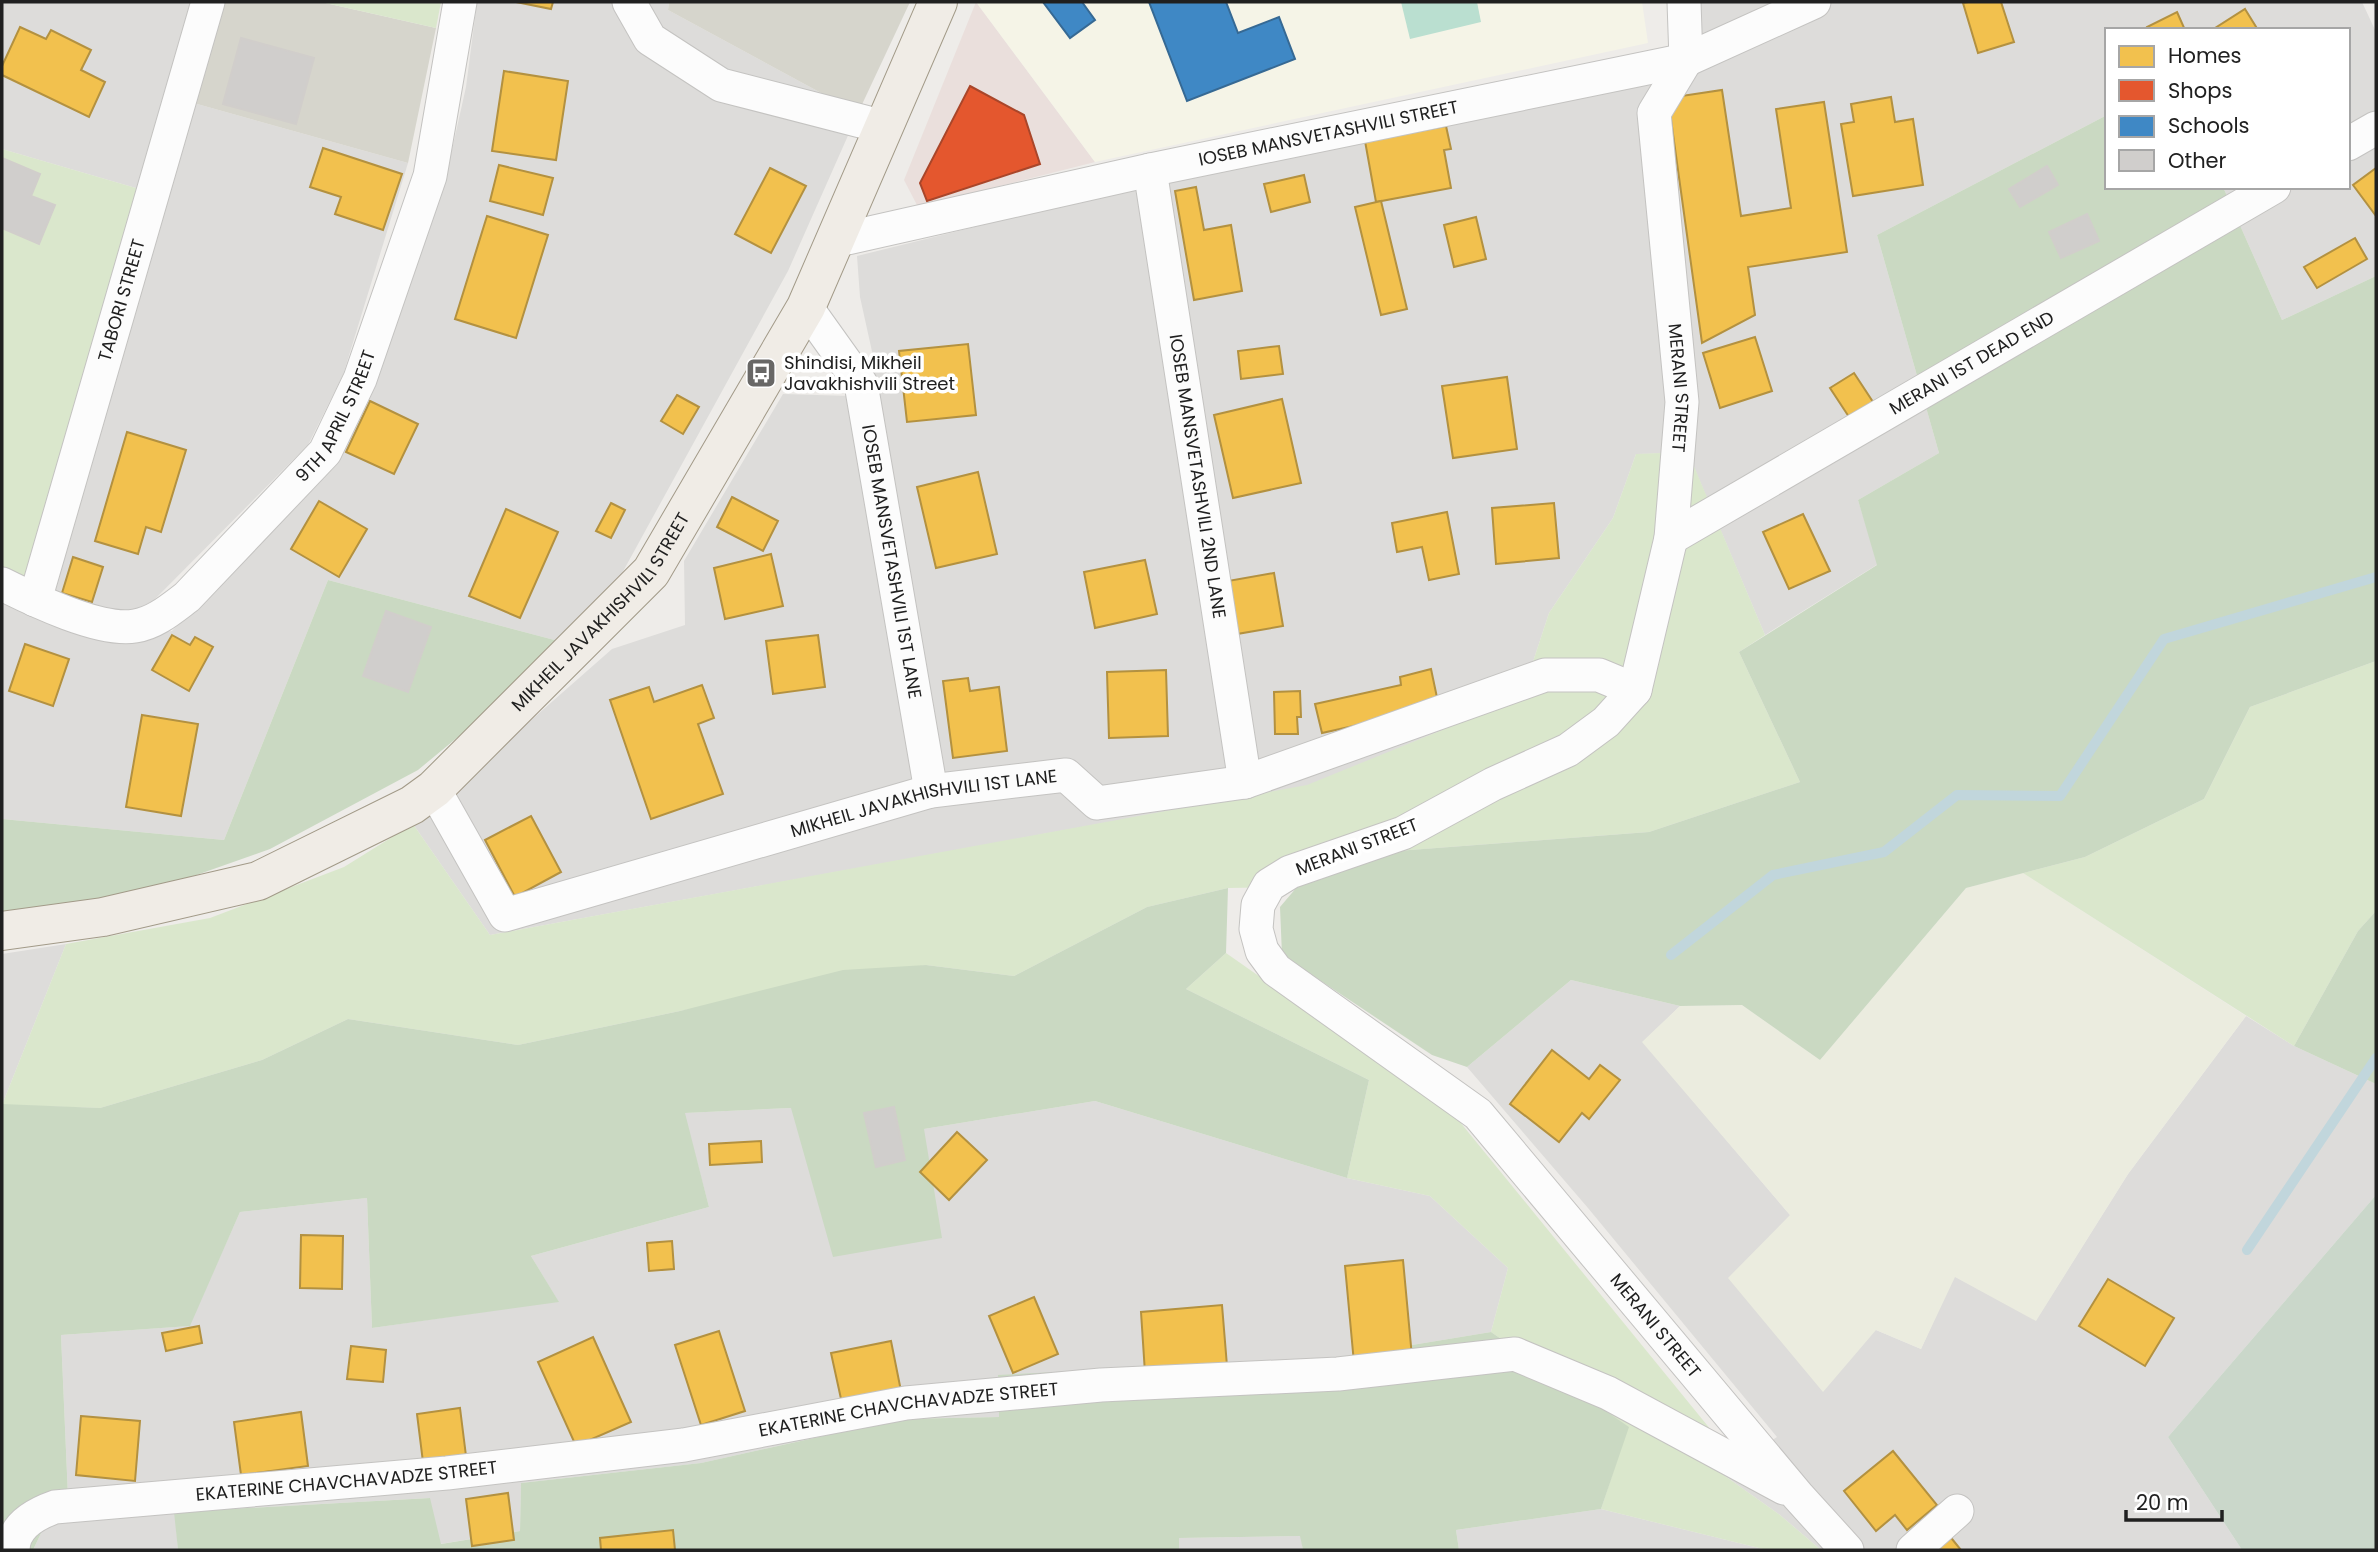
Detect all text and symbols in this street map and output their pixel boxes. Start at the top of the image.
legend [2105,28,2350,189]
text: Homes [2168,41,2242,70]
text: Shops [2168,76,2232,105]
street label: IOSEB MANSVETASHVILI STREET [1196,94,1461,172]
text: Schools [2168,111,2250,140]
text: Other [2168,146,2227,175]
street label: TABORI STREET [92,236,151,365]
street label: MERANI 1ST DEAD END [1884,305,2059,420]
street label: MERANI STREET [1662,322,1695,453]
street label: IOSEB MANSVETASHVILI 2ND LANE [1164,332,1232,620]
street label: 9TH APRIL STREET [290,346,381,488]
place label: Shindisi, Mikheil Javakhishvili Street [784,350,955,396]
bus stop icon: Shindisi, Mikheil Javakhishvili Street [744,356,778,390]
street label: IOSEB MANSVETASHVILI 1ST LANE [856,423,928,701]
street label: MIKHEIL JAVAKHISHVILI STREET [506,508,695,717]
street label: MIKHEIL JAVAKHISHVILI 1ST LANE [788,763,1059,843]
street label: MERANI STREET [1292,812,1422,881]
street label: MERANI STREET [1605,1268,1707,1383]
street label: EKATERINE CHAVCHAVADZE STREET [756,1376,1060,1443]
street label: EKATERINE CHAVCHAVADZE STREET [195,1454,499,1507]
scale bar [2126,1478,2222,1522]
text: 20 m [2136,1488,2189,1517]

